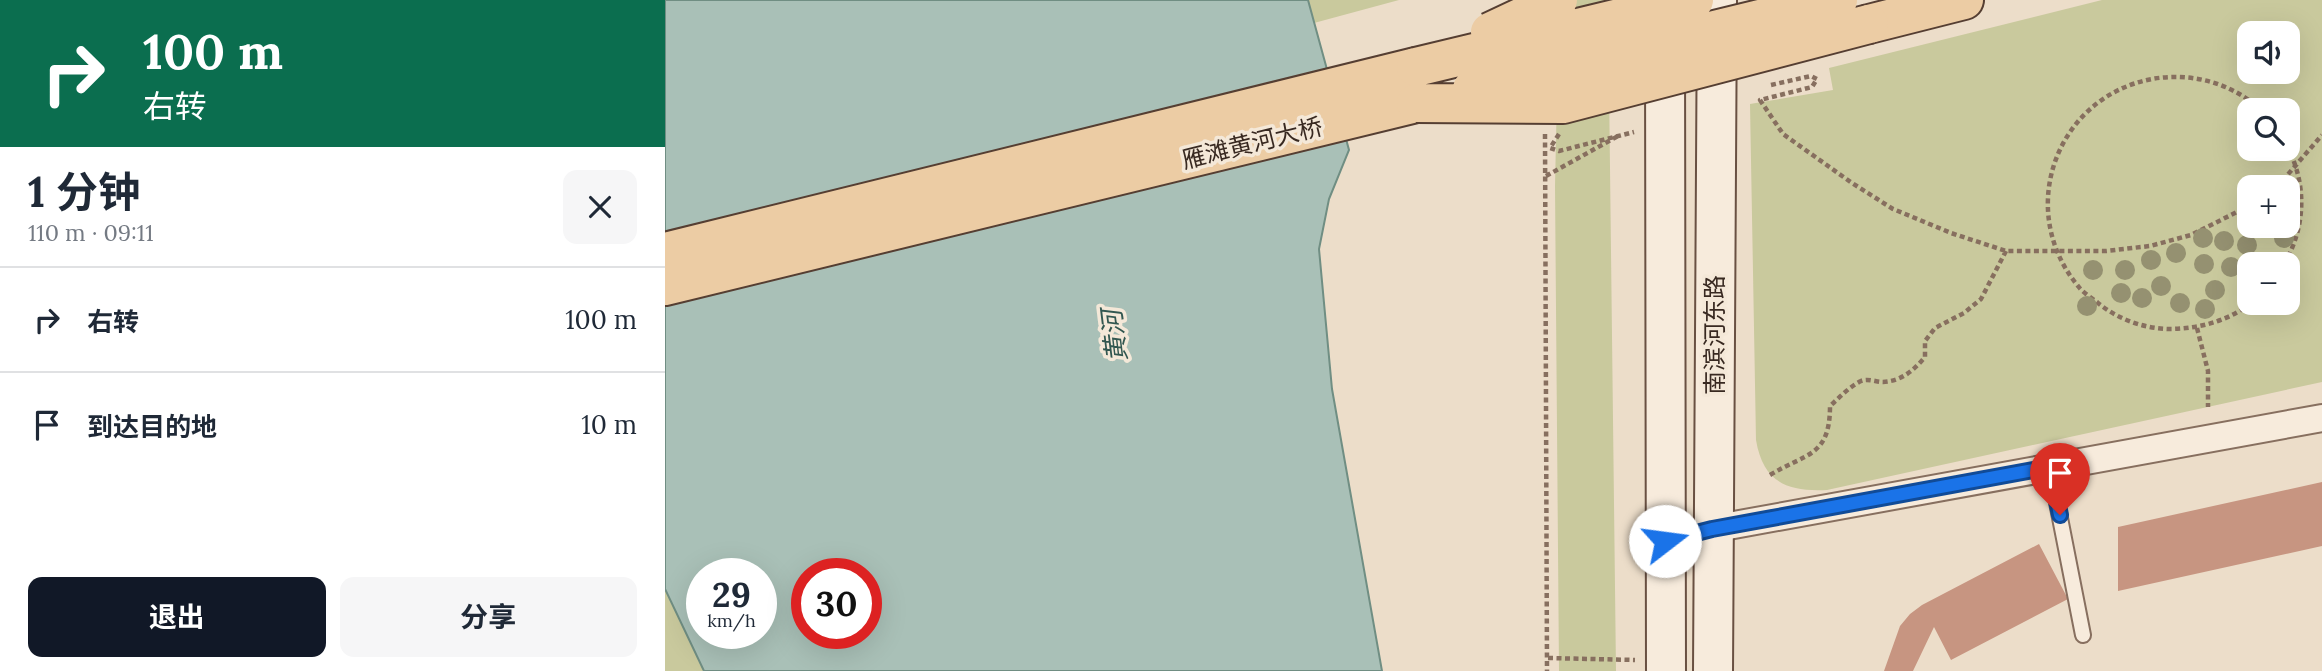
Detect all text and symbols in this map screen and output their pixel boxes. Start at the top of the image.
text: 100 m [143,20,283,82]
map controls [2237,21,2300,315]
button: sound [2237,21,2300,84]
icon: right [28,28,119,119]
text: 右转 [143,86,207,127]
button: search [2237,98,2300,161]
street label: 雁滩黄河大桥 [1178,111,1326,175]
text: 1 分钟 [28,165,140,219]
button: close [563,170,637,244]
button: + [2237,175,2300,238]
text: 110 m · 09:11 [28,218,154,247]
button: − [2237,252,2300,315]
street label: 南滨河东路 [1699,275,1730,395]
icon: right [28,301,66,339]
text: 100 m [565,303,637,336]
water label: 黄河 [1094,303,1134,364]
text: 右转 [87,305,139,338]
icon: arrive [28,406,66,444]
text: 10 m [581,408,637,441]
text: 到达目的地 [87,410,217,443]
pin [2030,443,2090,515]
icon: arrive [2041,454,2079,492]
position arrow [1628,504,1702,578]
speed limit sign: 30 [791,558,882,649]
text: 29 [712,572,751,617]
button: 退出 [28,577,326,657]
button: 分享 [340,577,637,657]
text: km/h [707,609,756,632]

